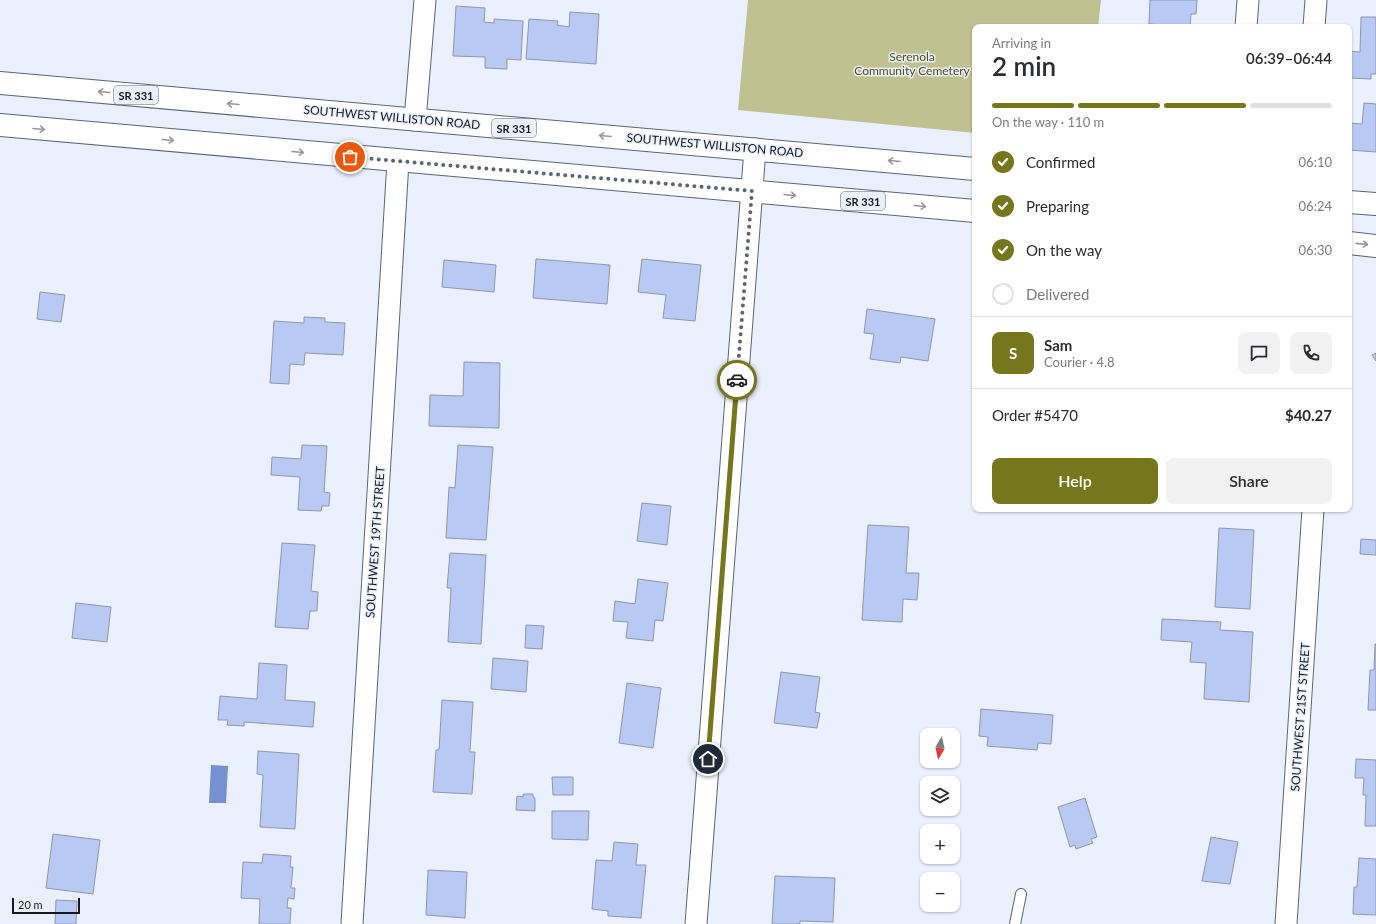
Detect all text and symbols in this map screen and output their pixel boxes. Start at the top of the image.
text: Arriving in [992,35,1051,51]
park label: Serenola Community Cemetery [854,49,971,78]
text: 06:39–06:44 [1246,49,1332,67]
text: 2 min [992,50,1056,82]
road number: SR 331 [114,86,158,104]
one-way arrow [98,88,111,96]
one-way arrow [227,100,240,107]
street label: SOUTHWEST WILLISTON ROAD [303,102,481,132]
text: On the way · 110 m [992,114,1104,130]
road number: SR 331 [492,119,536,137]
one-way arrow [32,125,45,132]
street label: SOUTHWEST WILLISTON ROAD [626,130,804,160]
one-way arrow [599,132,612,139]
one-way arrow [161,137,174,144]
pin [333,140,367,174]
icon: bag [339,146,361,168]
one-way arrow [291,148,304,156]
icon: check [992,151,1014,173]
text: Confirmed [1026,153,1095,171]
text: 06:10 [1299,154,1332,170]
one-way arrow [888,158,901,165]
one-way arrow [784,191,797,198]
road number: SR 331 [841,192,885,210]
icon: check [992,195,1014,217]
text: Preparing [1026,197,1089,215]
text: 06:24 [1299,198,1332,214]
one-way arrow [913,202,926,210]
icon: check [992,239,1014,261]
text: On the way [1026,241,1102,259]
one-way arrow [1356,241,1369,248]
text: 06:30 [1299,242,1332,258]
text: Delivered [1026,285,1089,303]
button: chat [1238,332,1280,374]
button: phone [1290,332,1332,374]
text: Sam [1044,336,1072,354]
text: S [1009,344,1017,362]
text: Courier · 4.8 [1044,354,1115,370]
courier [717,360,757,400]
icon: car [726,369,748,391]
text: Order #5470 [992,406,1078,424]
text: $40.27 [1285,406,1332,424]
button: Help [992,458,1158,504]
button: Share [1166,458,1332,504]
street label: SOUTHWEST 19TH STREET [362,466,388,618]
street label: SOUTHWEST 21ST STREET [1287,642,1313,792]
north arrow [920,728,960,768]
map controls [920,728,960,912]
pin [691,742,725,776]
icon: home [697,748,719,770]
button: layers [920,776,960,816]
button: + [920,824,960,864]
button: − [920,872,960,912]
scale bar [12,896,80,915]
text: 20 m [18,898,43,911]

